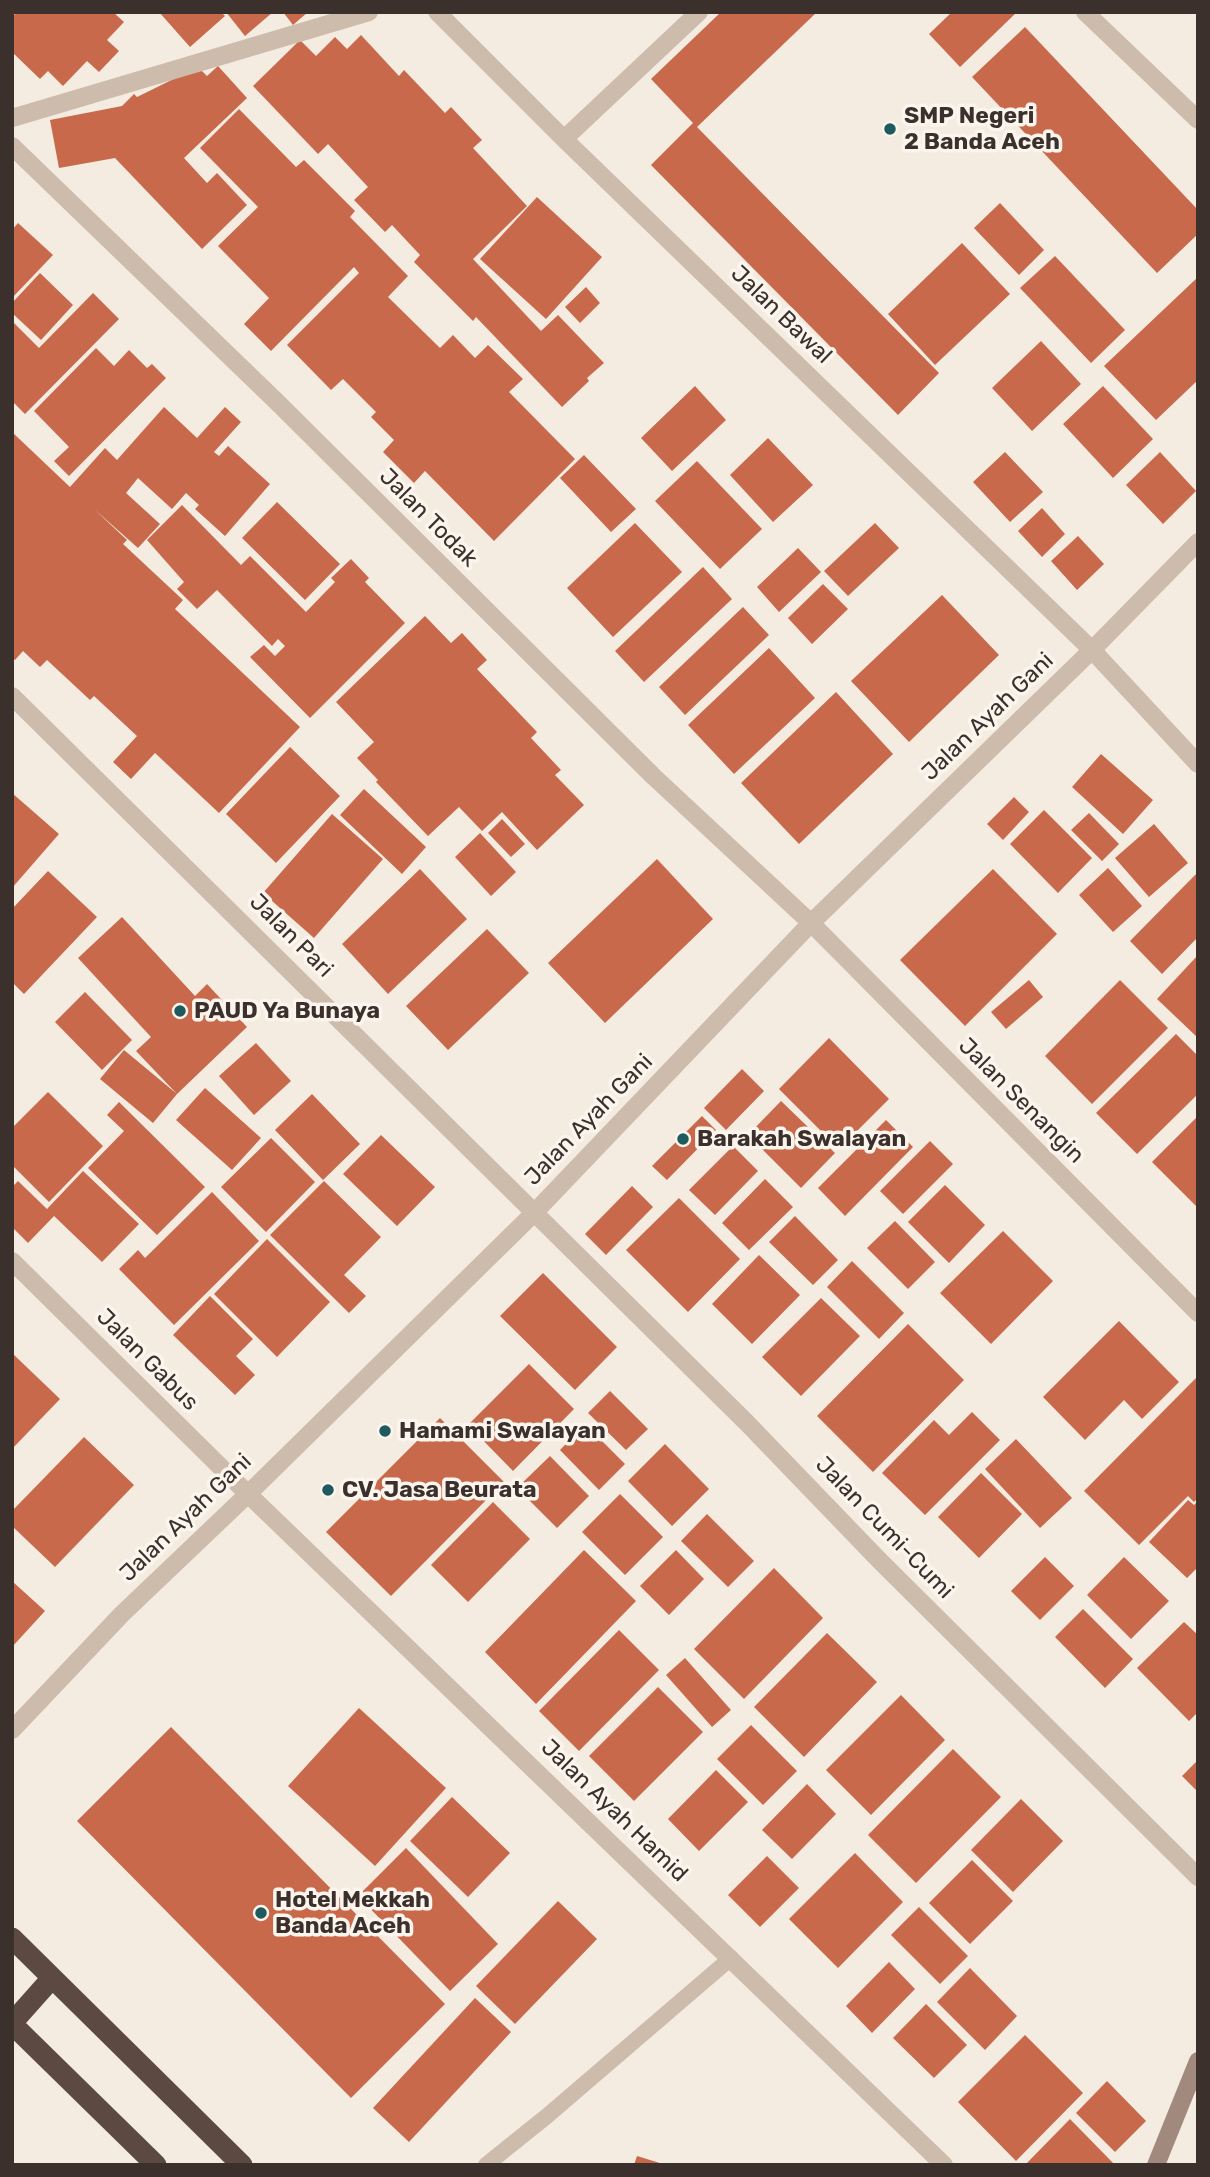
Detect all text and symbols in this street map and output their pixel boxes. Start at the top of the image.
place label: SMP Negeri 2 Banda Aceh [904,102,1060,156]
marker: SMP Negeri 2 Banda Aceh [882,121,898,137]
street label: Jalan Bawal [725,260,837,370]
street label: Jalan Todak [373,463,483,573]
street label: Jalan Ayah Gani [916,647,1060,787]
street label: Jalan Pari [244,889,338,983]
place label: PAUD Ya Bunaya [194,997,380,1025]
marker: PAUD Ya Bunaya [172,1003,188,1019]
street label: Jalan Senangin [953,1033,1089,1169]
street label: Jalan Ayah Gani [519,1048,659,1192]
place label: Barakah Swalayan [697,1125,906,1153]
marker: Barakah Swalayan [675,1131,691,1147]
street label: Jalan Gabus [90,1303,204,1417]
place label: Hamami Swalayan [399,1417,606,1445]
marker: Hamami Swalayan [377,1423,393,1439]
street label: Jalan Ayah Gani [114,1448,258,1588]
street label: Jalan Cumi-Cumi [809,1451,959,1605]
place label: CV. Jasa Beurata [342,1476,537,1504]
marker: CV. Jasa Beurata [320,1482,336,1498]
street label: Jalan Ayah Hamid [535,1734,693,1888]
place label: Hotel Mekkah Banda Aceh [275,1886,430,1940]
marker: Hotel Mekkah Banda Aceh [253,1905,269,1921]

